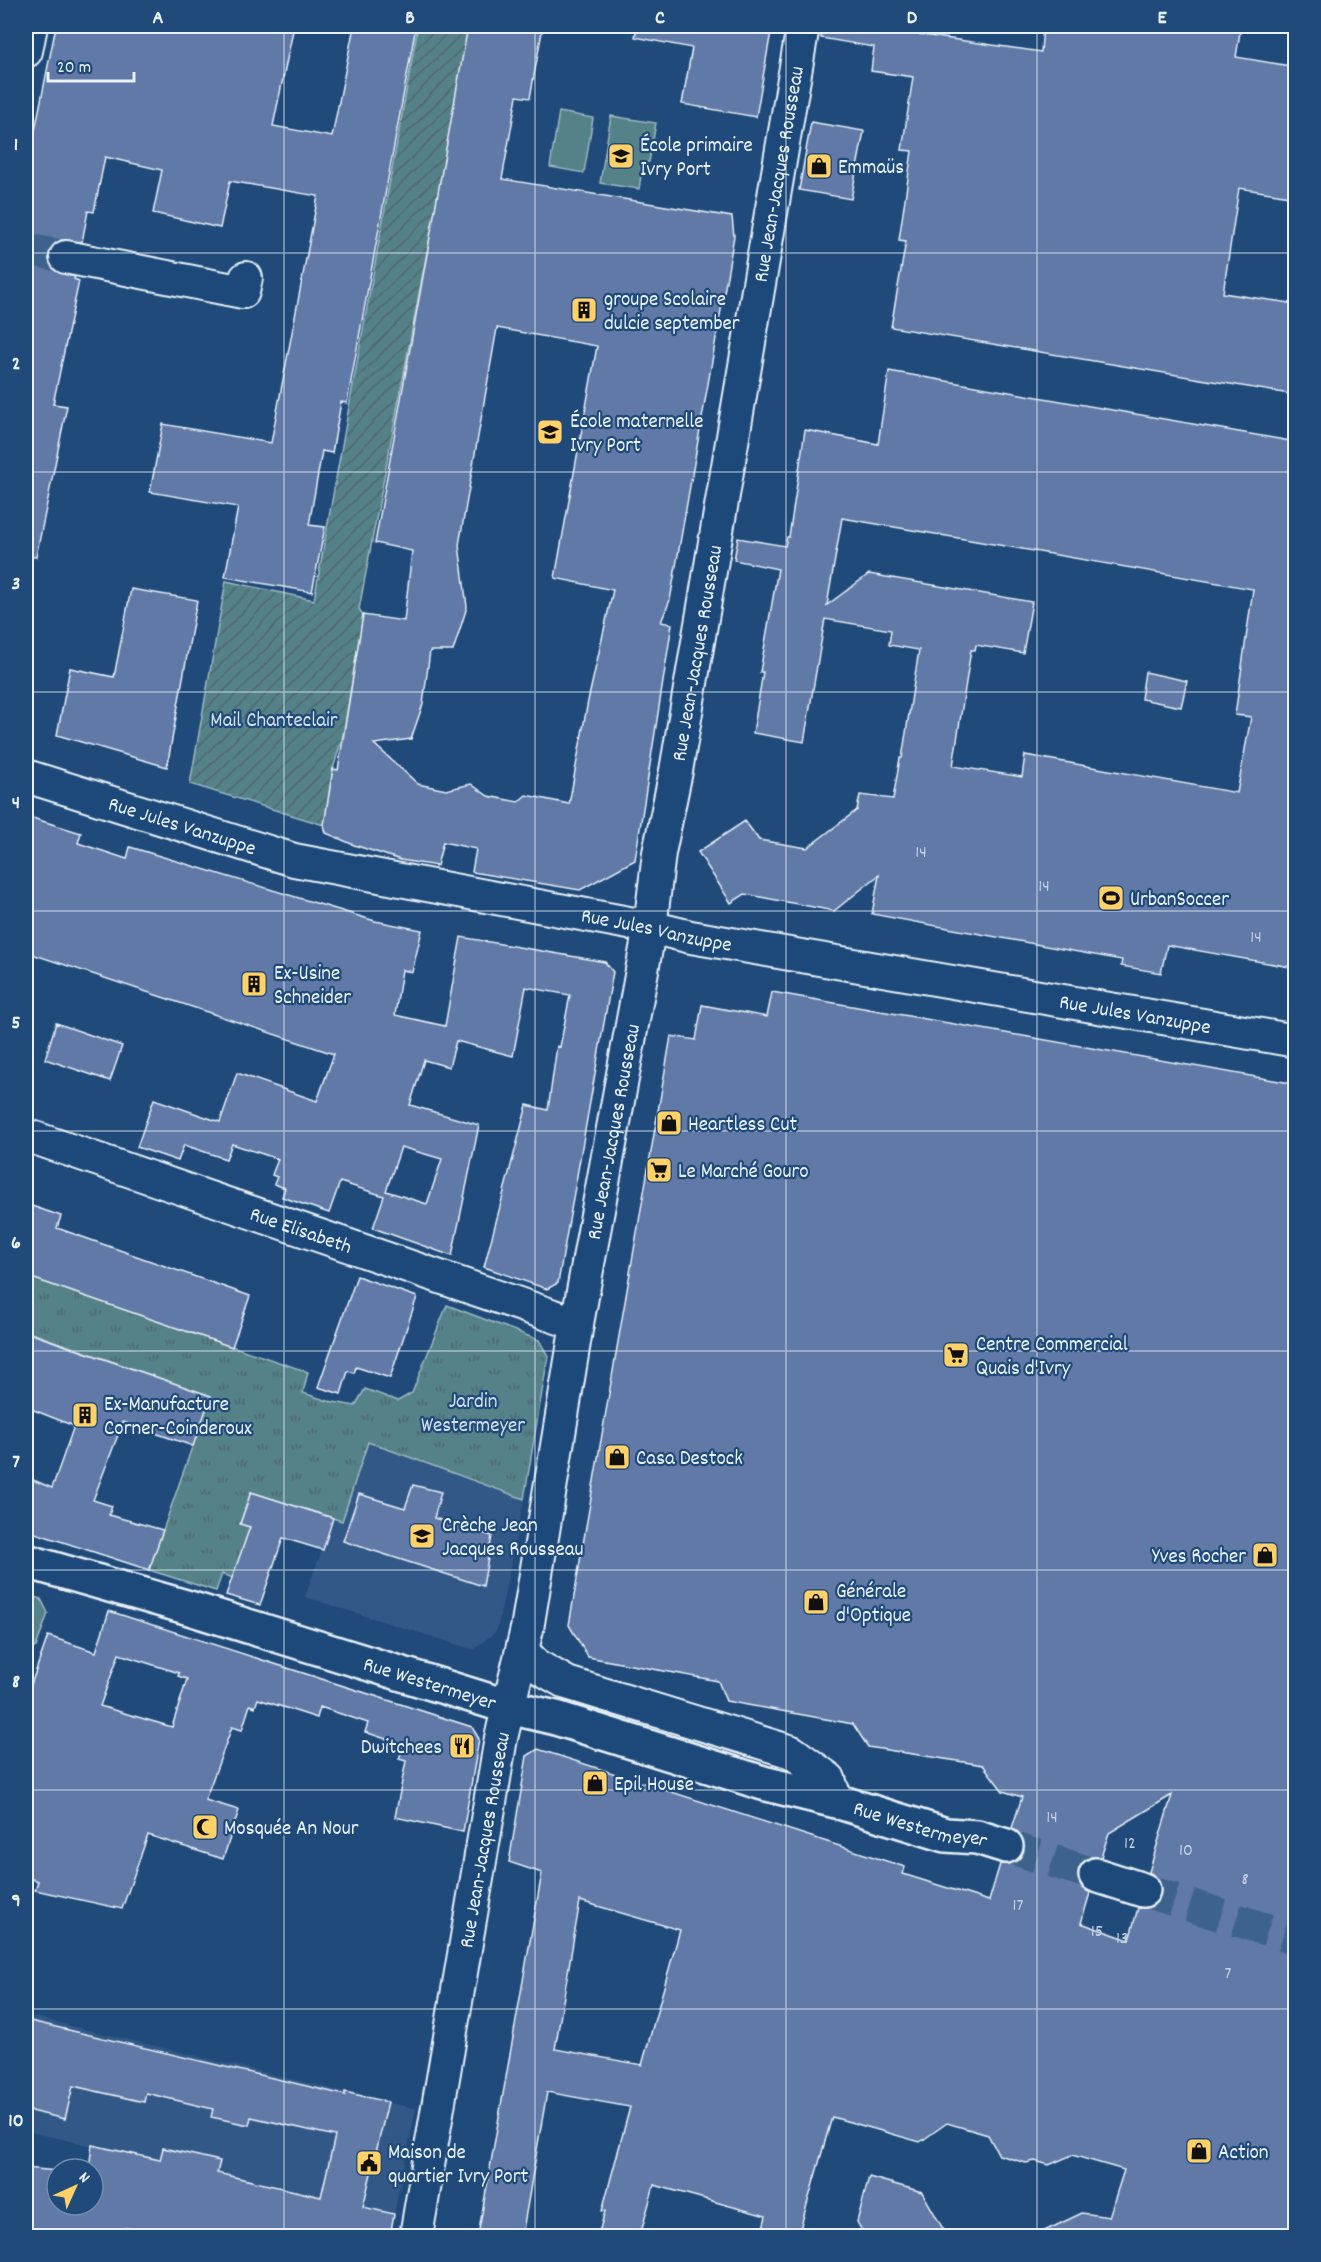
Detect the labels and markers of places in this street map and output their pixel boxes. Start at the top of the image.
place label: École primaire Ivry Port [640,132,753,186]
school or university icon: École primaire Ivry Port [606,141,636,171]
shop icon: Emmaüs [804,151,834,181]
place label: Emmaüs [838,154,904,184]
place label: groupe Scolaire dulcie september [604,286,740,340]
building icon: groupe Scolaire dulcie september [569,295,599,325]
place label: École maternelle Ivry Port [570,408,704,462]
school or university icon: École maternelle Ivry Port [535,417,565,447]
sports icon: UrbanSoccer [1096,883,1126,913]
place label: UrbanSoccer [1130,886,1229,916]
place label: Ex-Usine Schneider [274,960,351,1014]
building icon: Ex-Usine Schneider [239,969,269,999]
shop icon: Heartless Cut [654,1108,684,1138]
place label: Heartless Cut [688,1111,798,1141]
supermarket icon: Le Marché Gouro [644,1155,674,1185]
place label: Le Marché Gouro [678,1158,809,1188]
place label: Centre Commercial Quais d'Ivry [976,1331,1128,1385]
supermarket icon: Centre Commercial Quais d'Ivry [941,1340,971,1370]
place label: Ex-Manufacture Corner-Coinderoux [104,1391,252,1445]
building icon: Ex-Manufacture Corner-Coinderoux [70,1400,100,1430]
shop icon: Casa Destock [602,1442,632,1472]
place label: Casa Destock [636,1445,743,1475]
place label: Crèche Jean Jacques Rousseau [442,1512,584,1566]
school or university icon: Crèche Jean Jacques Rousseau [407,1521,437,1551]
shop icon: Yves Rocher [1250,1540,1280,1570]
place label: Yves Rocher [1152,1543,1246,1573]
place label: Générale d'Optique [836,1578,911,1632]
shop icon: Générale d'Optique [801,1587,831,1617]
restaurant icon: Dwitchees [447,1731,477,1761]
place label: Dwitchees [361,1734,442,1764]
shop icon: Epil House [580,1768,610,1798]
place label: Epil House [614,1771,694,1801]
mosque icon: Mosquée An Nour [190,1812,220,1842]
place label: Mosquée An Nour [224,1815,359,1845]
shop icon: Action [1184,2136,1214,2166]
place label: Maison de quartier Ivry Port [388,2139,529,2193]
place label: Action [1218,2139,1269,2169]
public building icon: Maison de quartier Ivry Port [354,2148,384,2178]

